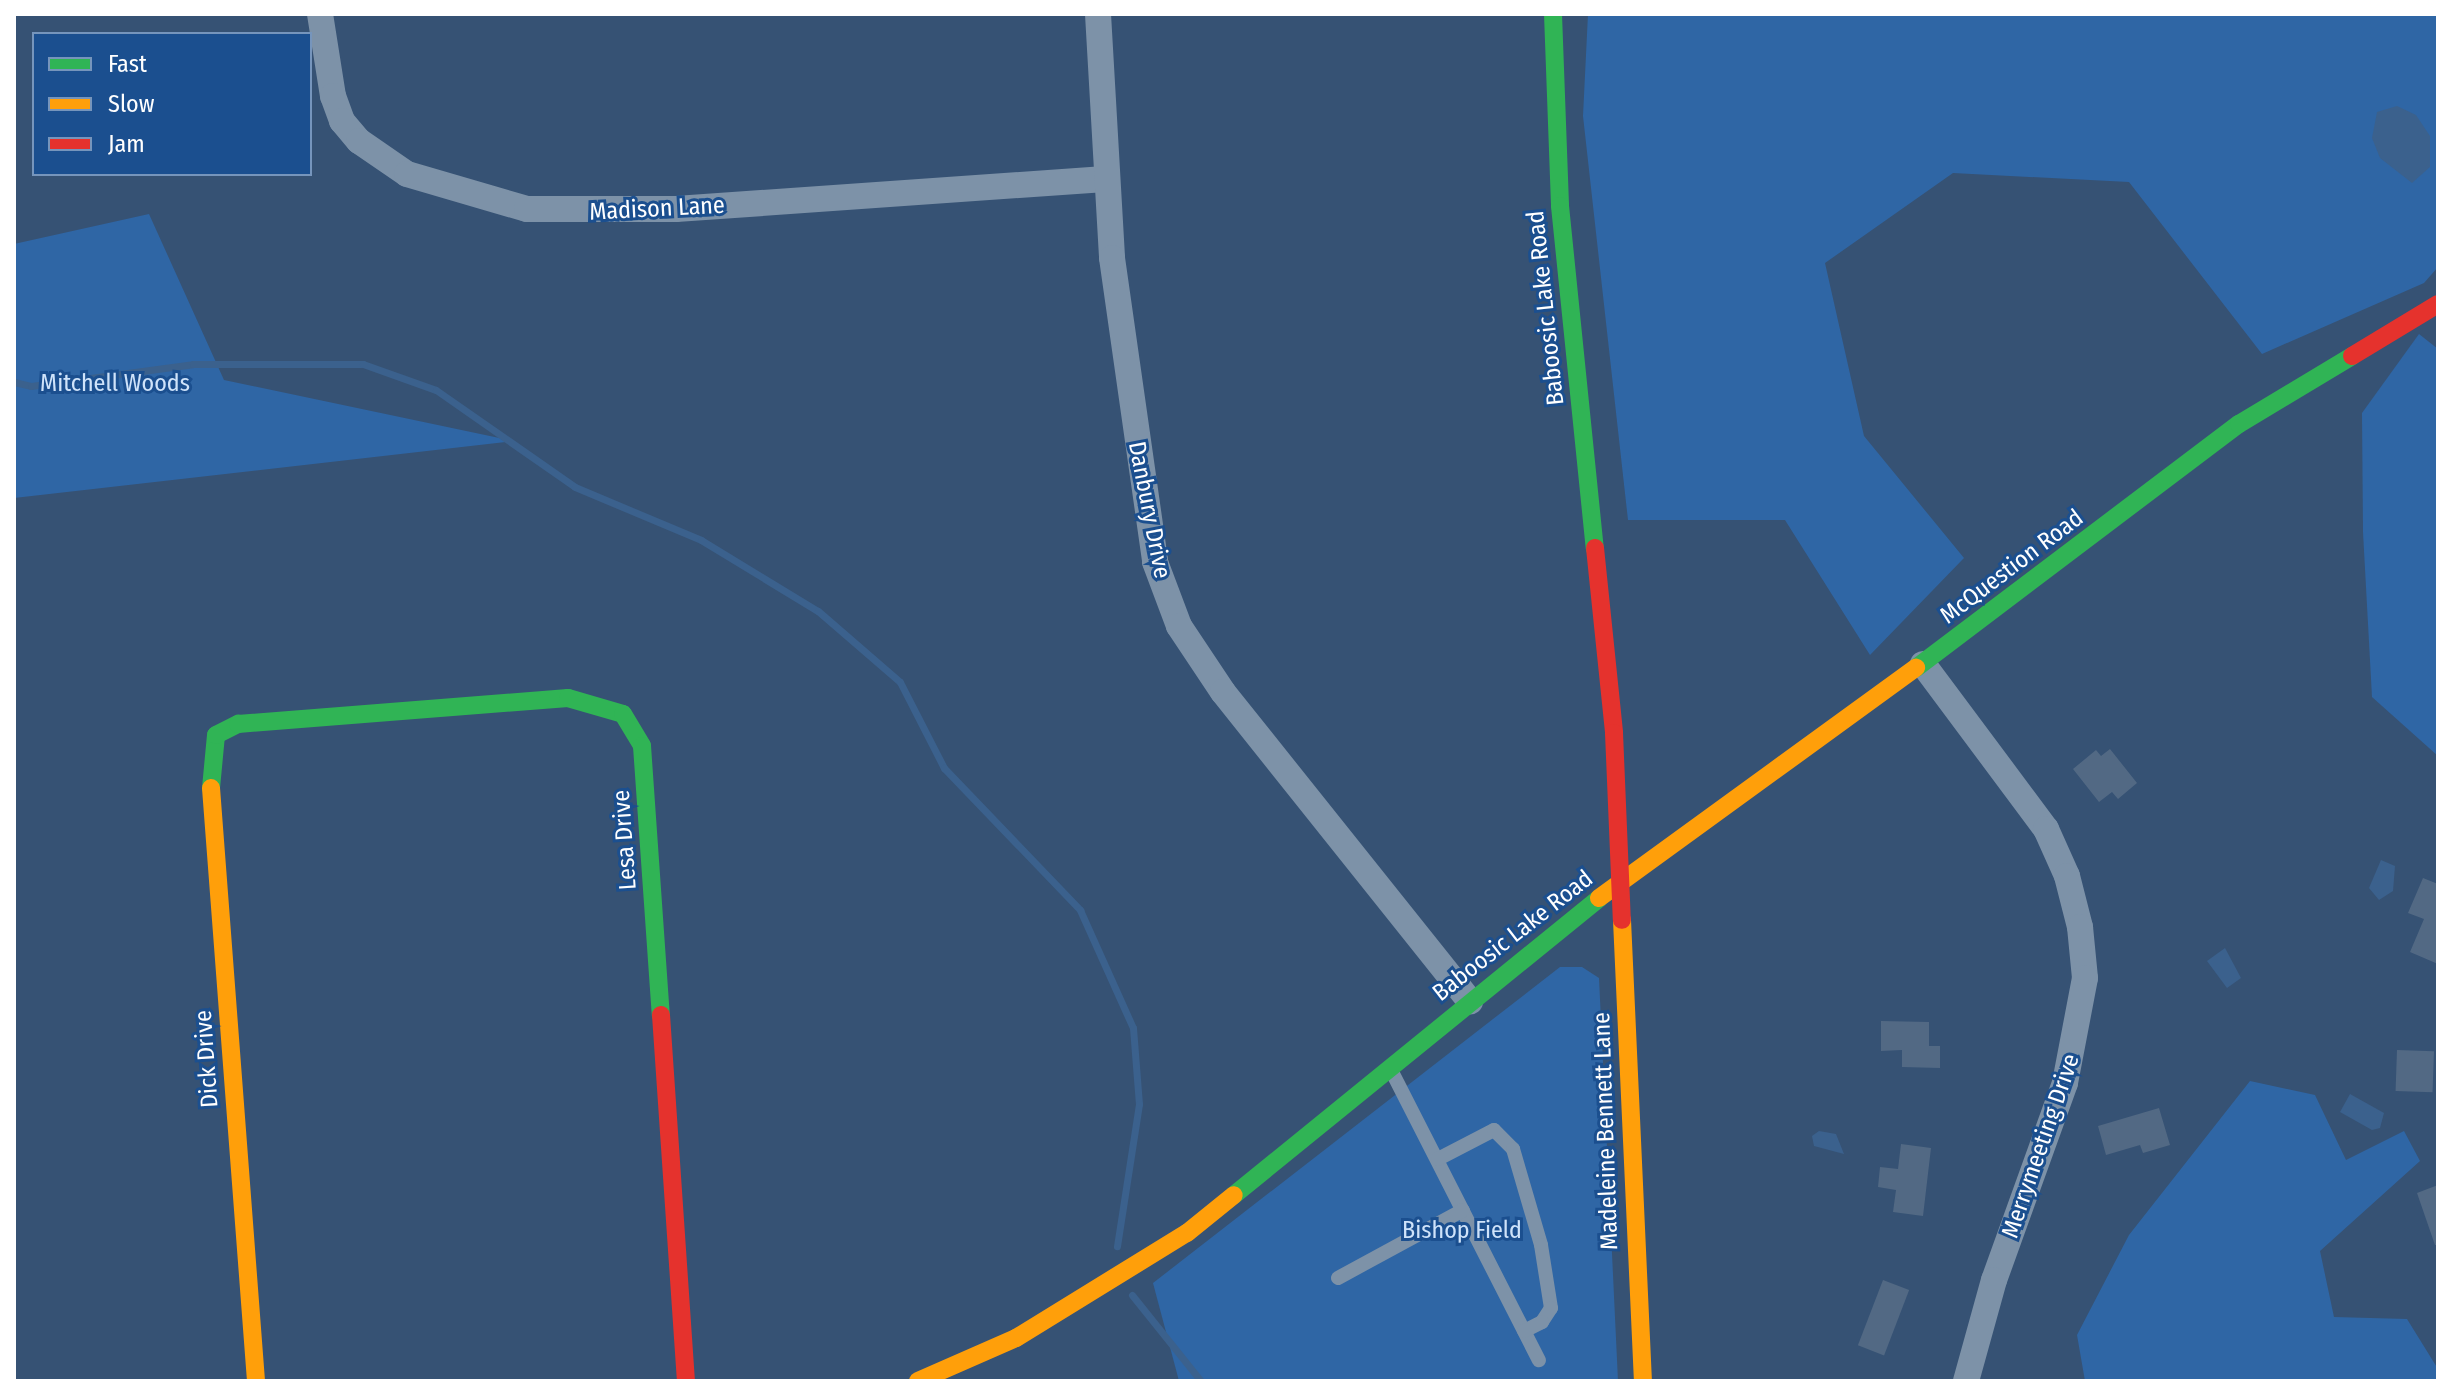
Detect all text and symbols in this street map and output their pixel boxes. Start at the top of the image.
legend [32,32,312,176]
text: Fast [108,50,147,78]
text: Slow [108,90,154,118]
text: Jam [108,130,145,158]
street label: Madison Lane [589,191,725,227]
street label: Baboosic Lake Road [1521,209,1571,407]
park label: Mitchell Woods [40,370,190,398]
street label: Danbury Drive [1122,439,1176,581]
street label: McQuestion Road [1935,504,2089,630]
street label: Lesa Drive [607,789,643,891]
street label: Baboosic Lake Road [1427,864,1599,1008]
street label: Dick Drive [189,1009,225,1109]
street label: Madeleine Bennett Lane [1587,1012,1625,1250]
street label: Merrymeeting Drive [1996,1050,2086,1242]
park label: Bishop Field [1402,1217,1522,1245]

